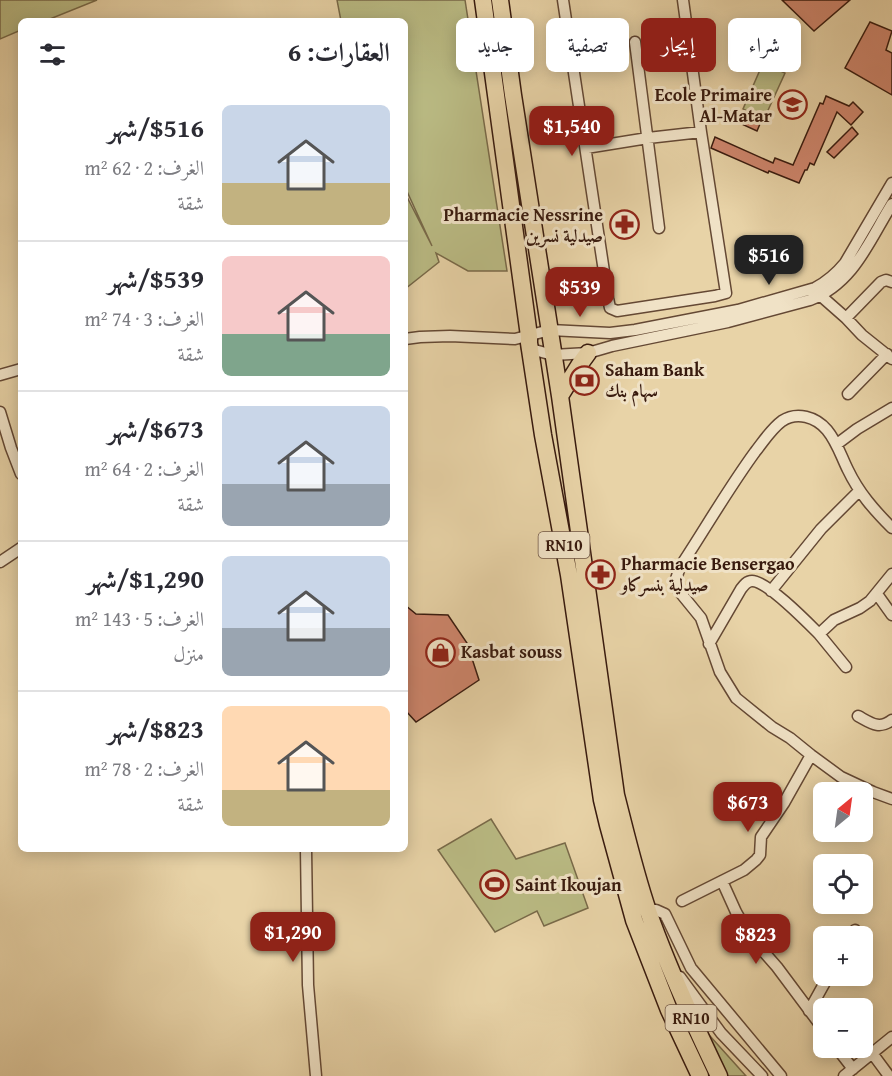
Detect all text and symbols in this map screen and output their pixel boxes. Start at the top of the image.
chip: جديد [456,18,534,72]
chip: تصفية [546,18,629,72]
chip: إيجار [641,18,716,72]
chip: شراء [728,18,801,72]
text: العقارات: 6 [288,32,390,71]
icon: filters [36,38,69,71]
place label: Ecole Primaire Al-Matar [655,81,773,129]
school or university icon: Ecole Primaire Al-Matar [777,89,809,121]
pin: $1,540 [523,106,621,157]
text: $516/شهر [108,108,204,147]
text: $1,540 [543,111,601,140]
icon: home [270,129,342,201]
text: الغرف: 2 · 62 m² [85,153,204,182]
text: شقة [178,188,204,217]
place label: Pharmacie Nessrine صيدلية نسرين [443,201,603,249]
pharmacy icon: Pharmacie Nessrine صيدلية نسرين [608,209,640,241]
pin: $516 [733,235,805,286]
text: $516 [748,240,790,269]
text: $539/شهر [108,259,204,298]
pin: $539 [544,267,616,318]
text: $539 [559,272,601,301]
icon: home [270,280,342,352]
text: الغرف: 3 · 74 m² [85,304,204,333]
text: شقة [178,339,204,368]
place label: Saham Bank سهام بنك [605,356,705,407]
bank icon: Saham Bank سهام بنك [568,364,600,396]
text: $673/شهر [108,409,204,448]
icon: home [270,430,342,502]
text: الغرف: 2 · 64 m² [85,454,204,483]
text: شقة [178,489,204,518]
road number: RN10 [538,532,590,558]
place label: Pharmacie Bensergao صيدلية بنسركاو [619,550,795,598]
pharmacy icon: Pharmacie Bensergao صيدلية بنسركاو [584,558,616,590]
text: $1,290/شهر [87,559,204,598]
icon: home [270,580,342,652]
text: الغرف: 5 · 143 m² [75,604,204,633]
shop icon: Kasbat souss [424,636,456,668]
place label: Kasbat souss [461,638,563,665]
text: منزل [173,639,204,668]
text: $823/شهر [108,709,204,748]
icon: home [270,730,342,802]
text: الغرف: 2 · 78 m² [85,754,204,783]
pin: $673 [712,782,784,833]
north arrow [813,782,873,842]
map controls [813,782,873,1058]
text: $673 [727,787,769,816]
text: شقة [178,789,204,818]
button: locate [813,854,873,914]
sports icon: Saint Ikoujan [478,869,510,901]
place label: Saint Ikoujan [515,871,622,898]
pin: $1,290 [244,912,342,963]
pin: $823 [720,914,792,965]
text: $1,290 [264,917,322,946]
text: $823 [735,919,777,948]
button: + [813,926,873,986]
button: − [813,998,873,1058]
road number: RN10 [666,1005,716,1031]

